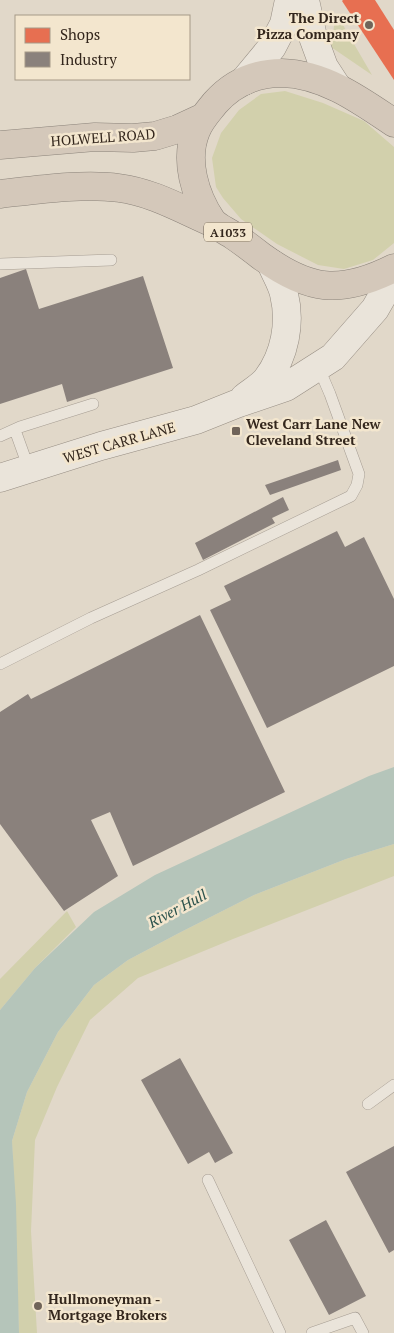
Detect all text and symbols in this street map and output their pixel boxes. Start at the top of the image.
place label: The Direct Pizza Company [257,8,360,43]
legend [15,15,190,80]
marker: The Direct Pizza Company [363,19,375,31]
text: Shops [60,24,100,44]
text: Industry [60,49,117,69]
street label: HOLWELL ROAD [50,124,156,150]
road number: A1033 [204,222,252,242]
place label: West Carr Lane New Cleveland Street [246,414,382,449]
street label: WEST CARR LANE [61,417,177,467]
marker: West Carr Lane New Cleveland Street [230,425,242,437]
water label: River Hull [143,884,210,932]
place label: Hullmoneyman - Mortgage Brokers [48,1289,167,1324]
marker: Hullmoneyman - Mortgage Brokers [32,1300,44,1312]

